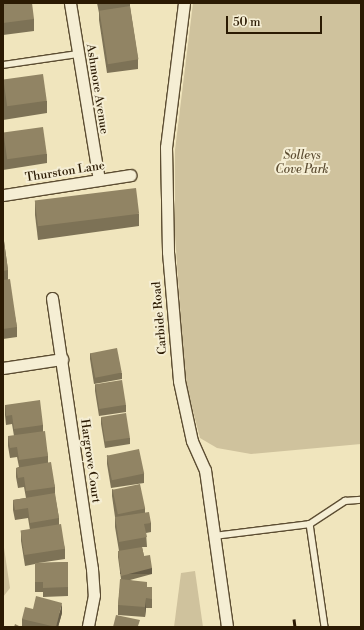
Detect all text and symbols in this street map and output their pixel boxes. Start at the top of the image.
scale bar [228,8,324,34]
text: 50 m [233,15,261,30]
street label: Ashmore Avenue [83,43,111,135]
park label: Solleys Cove Park [275,149,329,177]
street label: Thurston Lane [24,159,106,185]
street label: Carbide Road [150,281,170,355]
street label: Hargrove Court [77,418,103,504]

